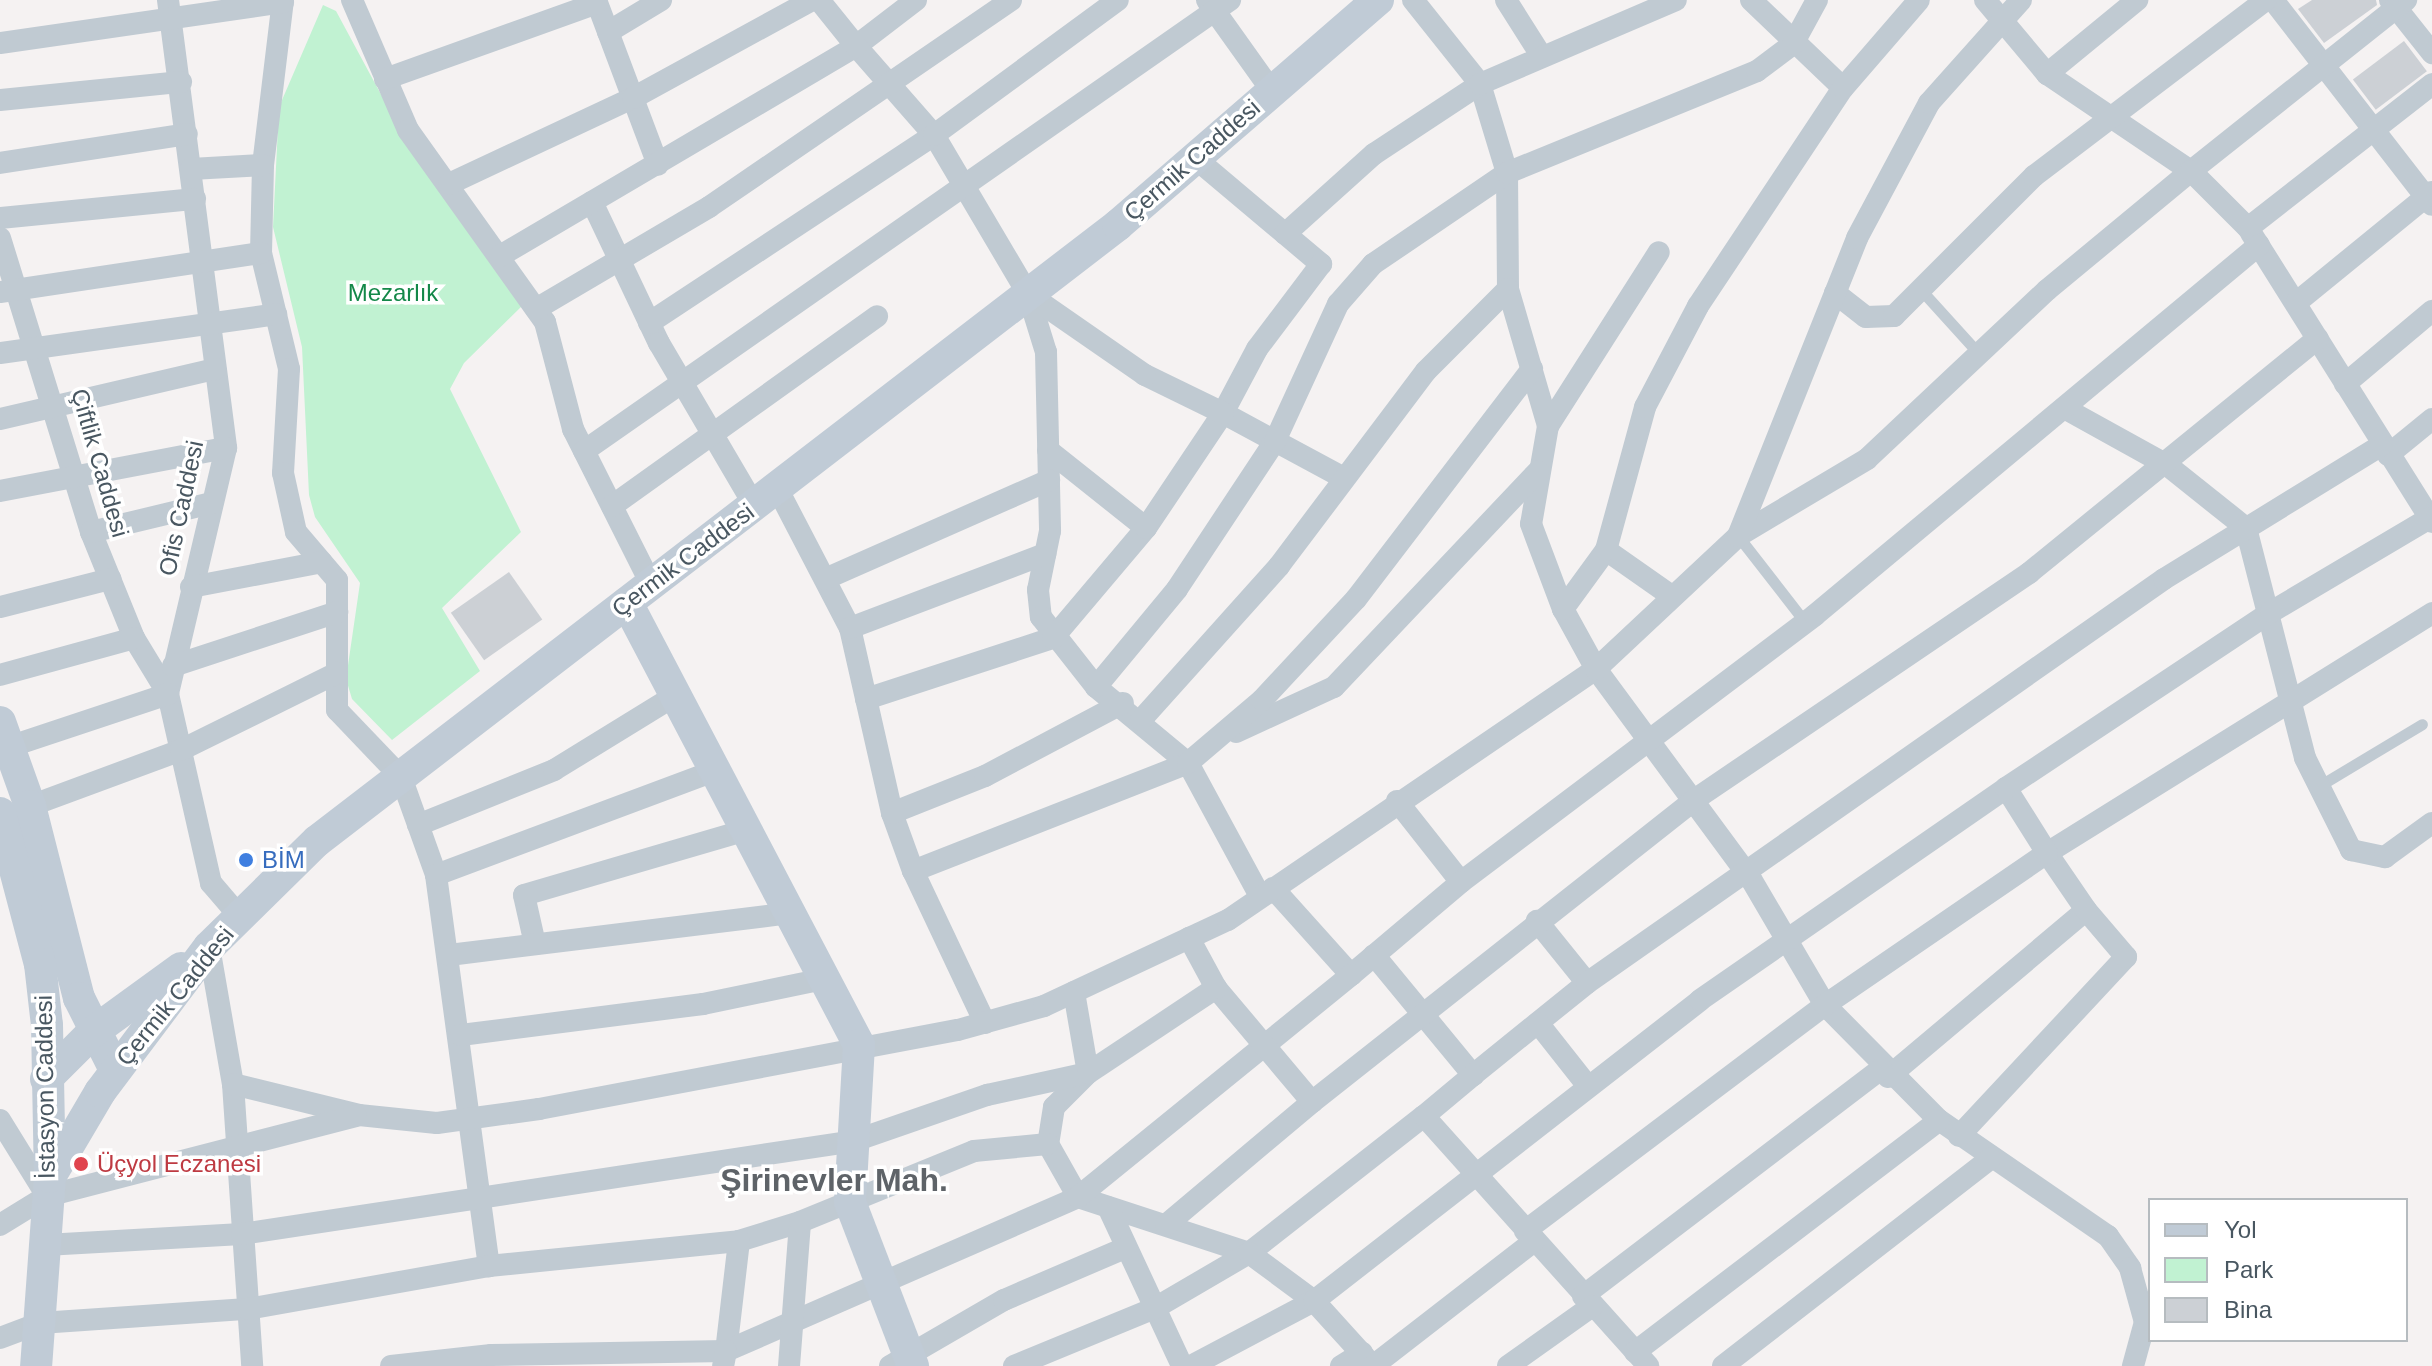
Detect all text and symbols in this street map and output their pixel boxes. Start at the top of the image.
street label: Çermik Caddesi [1118,93,1266,227]
park label: Mezarlık [348,279,438,307]
street label: Çiftlik Caddesi [65,385,135,541]
street label: Ofis Caddesi [153,438,209,578]
street label: Çermik Caddesi [606,497,760,623]
place label: BİM [262,846,305,874]
marker: BİM [237,851,255,869]
street label: Çermik Caddesi [110,921,240,1071]
street label: İstasyon Caddesi [29,995,61,1179]
place label: Üçyol Eczanesi [97,1150,261,1178]
marker: Üçyol Eczanesi [72,1155,90,1173]
district label: Şirinevler Mah. [720,1161,948,1199]
legend [2148,1198,2408,1342]
text: Yol [2224,1216,2256,1243]
text: Park [2224,1256,2273,1283]
text: Bina [2224,1296,2272,1323]

